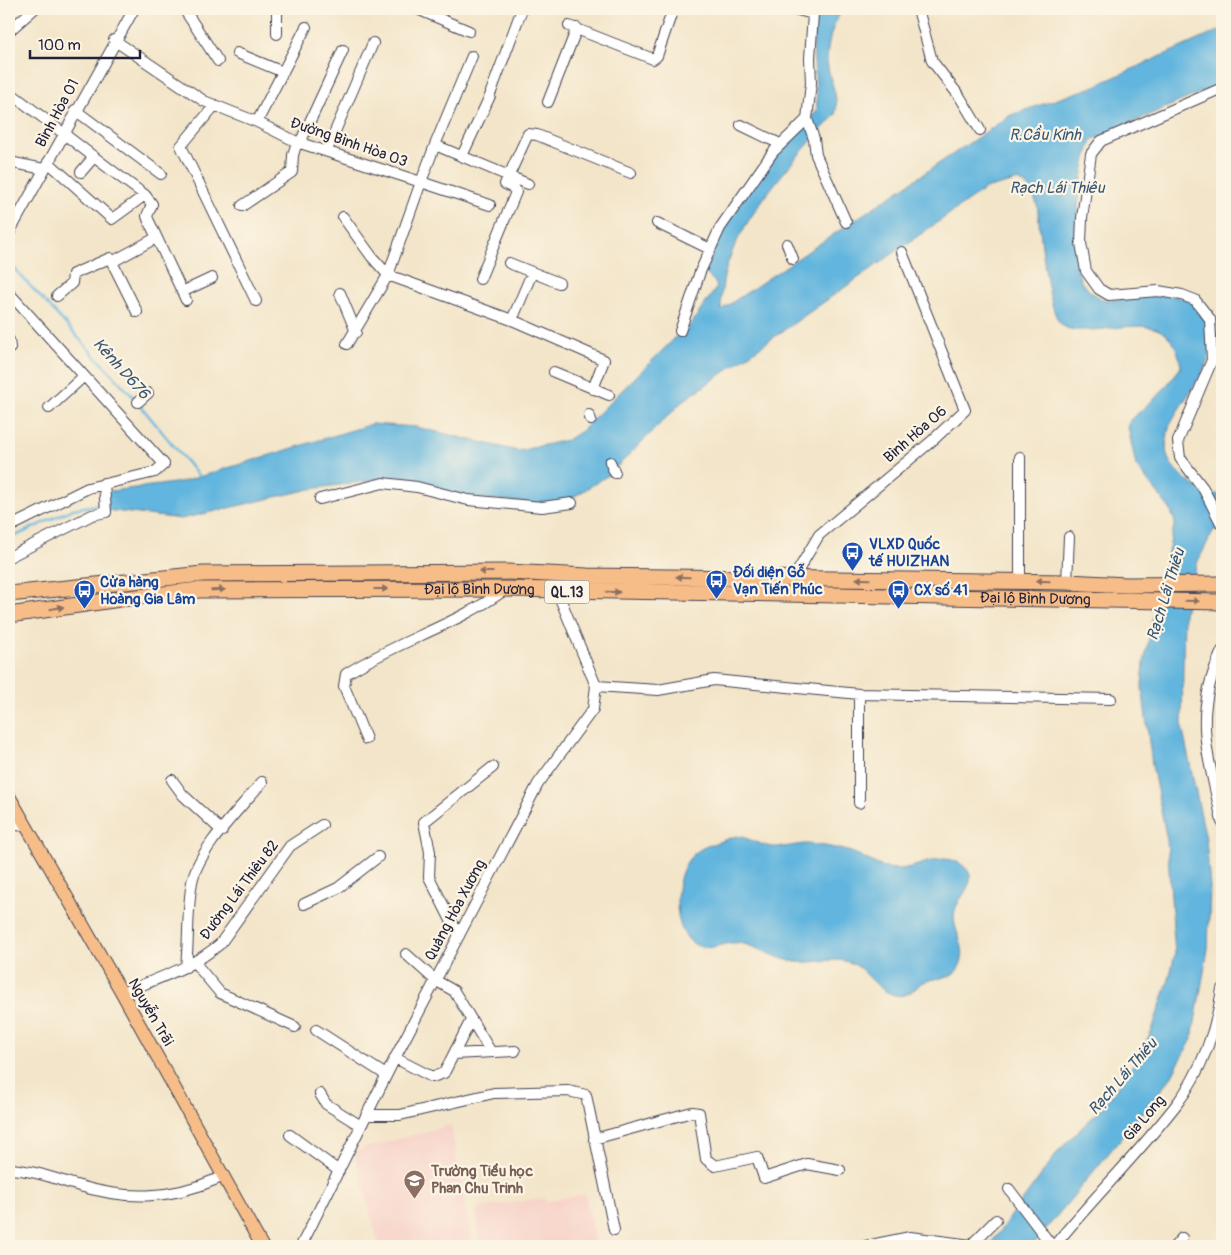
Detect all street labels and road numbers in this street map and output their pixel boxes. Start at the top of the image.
street label: Bình Hòa 01 [32,76,83,151]
street label: Đường Bình Hòa 03 [288,113,410,171]
street label: Bình Hòa 06 [880,402,951,467]
street label: Đại lộ Bình Dương [424,580,535,600]
road number: QL.13 [544,580,590,604]
street label: Đại lộ Bình Dương [980,589,1091,610]
street label: Đường Lái Thiêu 82 [196,837,283,944]
street label: Quảng Hòa Xương [421,856,490,964]
street label: Nguyễn Trãi [124,975,178,1050]
street label: Gia Long [1119,1091,1170,1145]

